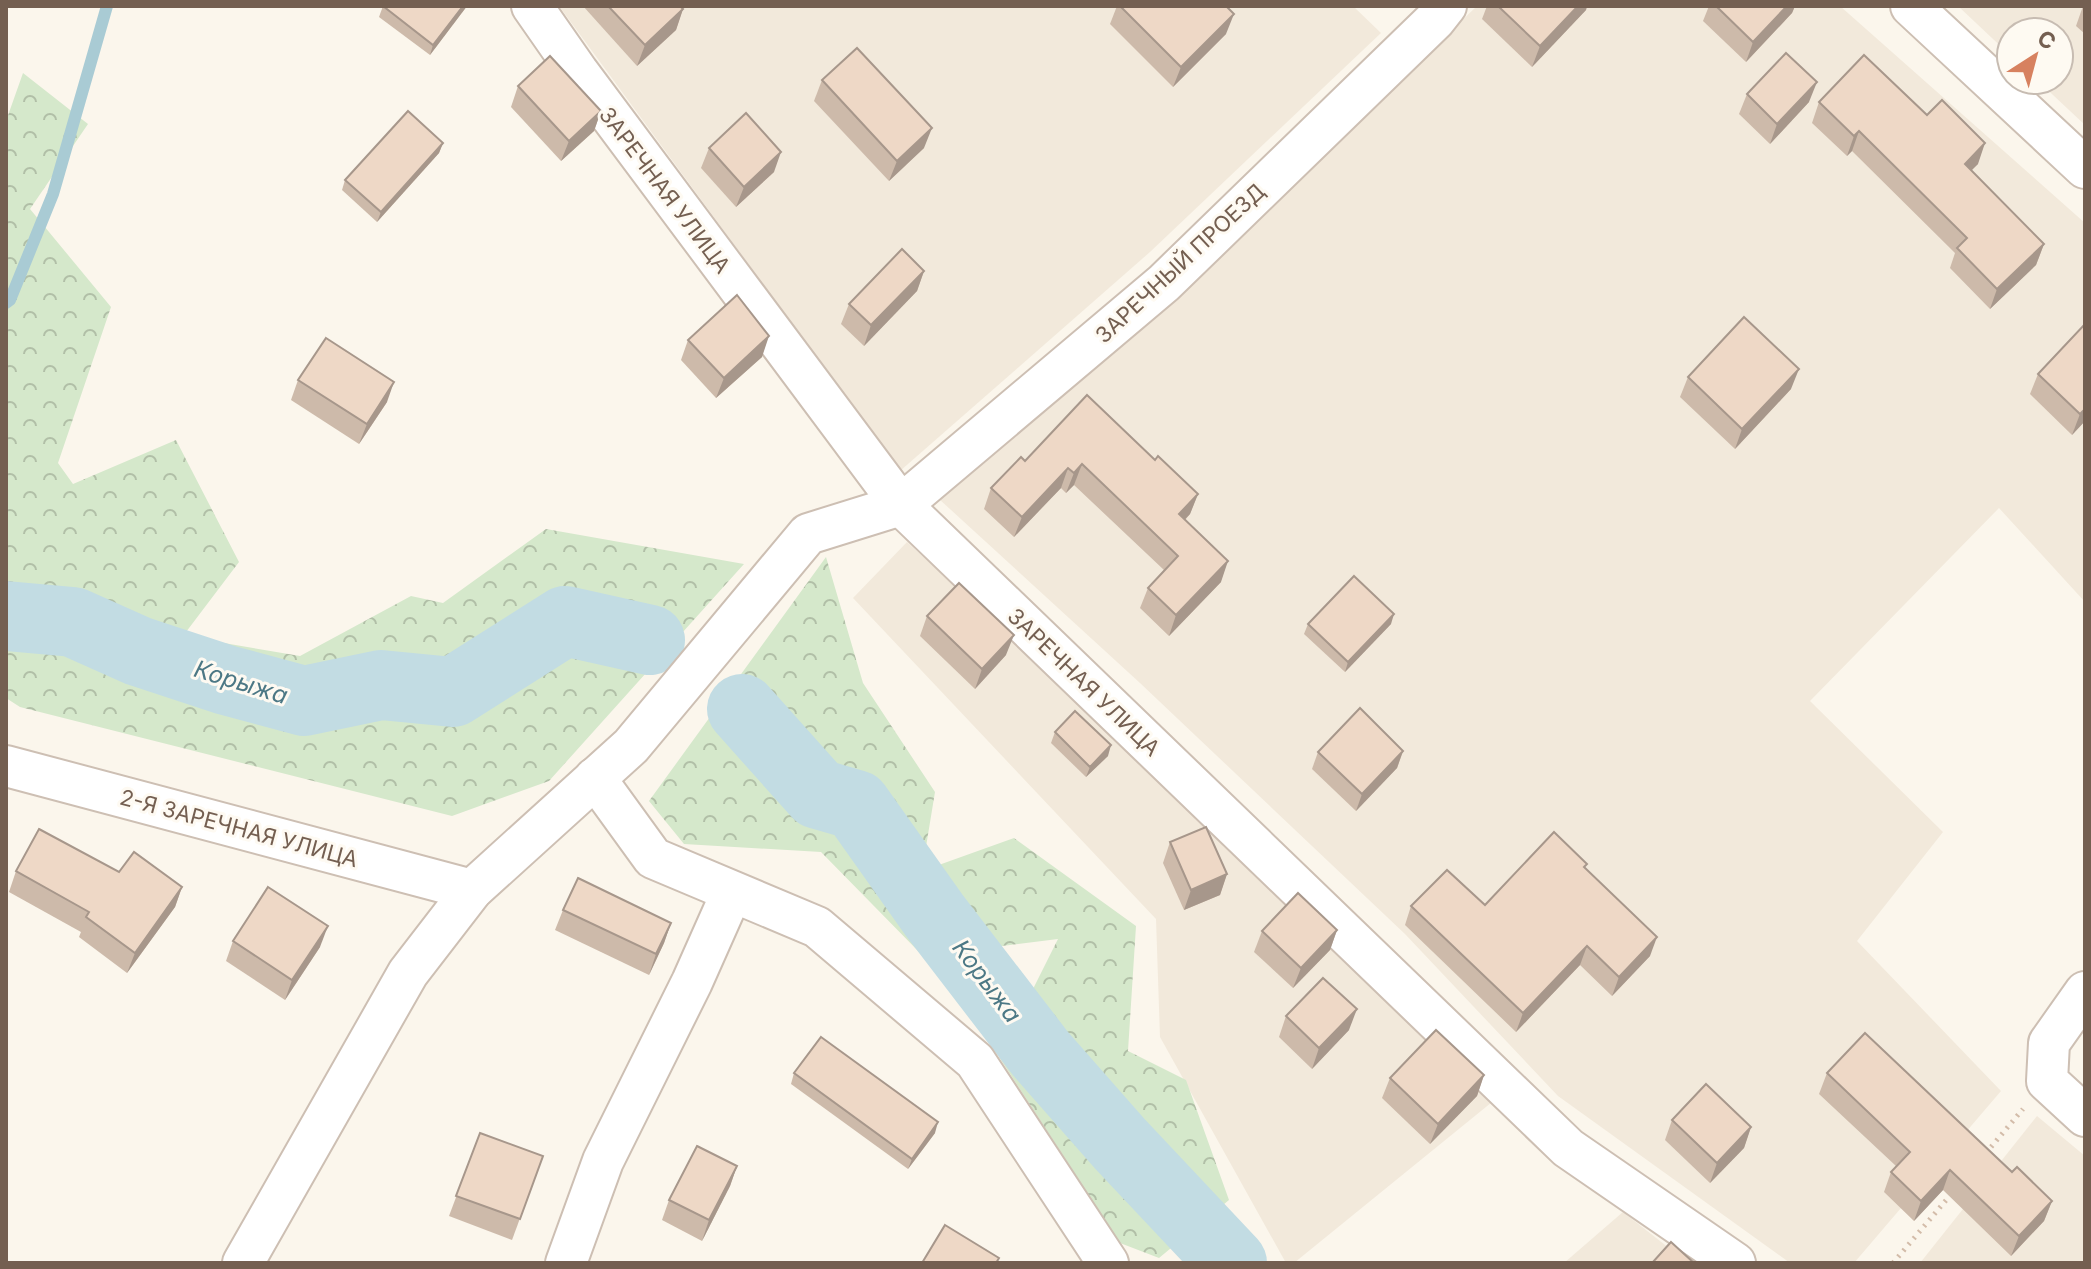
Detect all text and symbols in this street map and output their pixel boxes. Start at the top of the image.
north arrow [1995,16,2075,96]
text: С [2033,25,2061,55]
street label: ЗАРЕЧНАЯ УЛИЦА [594,102,736,278]
street label: ЗАРЕЧНЫЙ ПРОЕЗД [1090,178,1270,348]
street label: ЗАРЕЧНАЯ УЛИЦА [1003,603,1165,761]
water label: Корыжа [191,654,291,710]
street label: 2-Я ЗАРЕЧНАЯ УЛИЦА [117,784,361,872]
water label: Корыжа [946,934,1028,1028]

